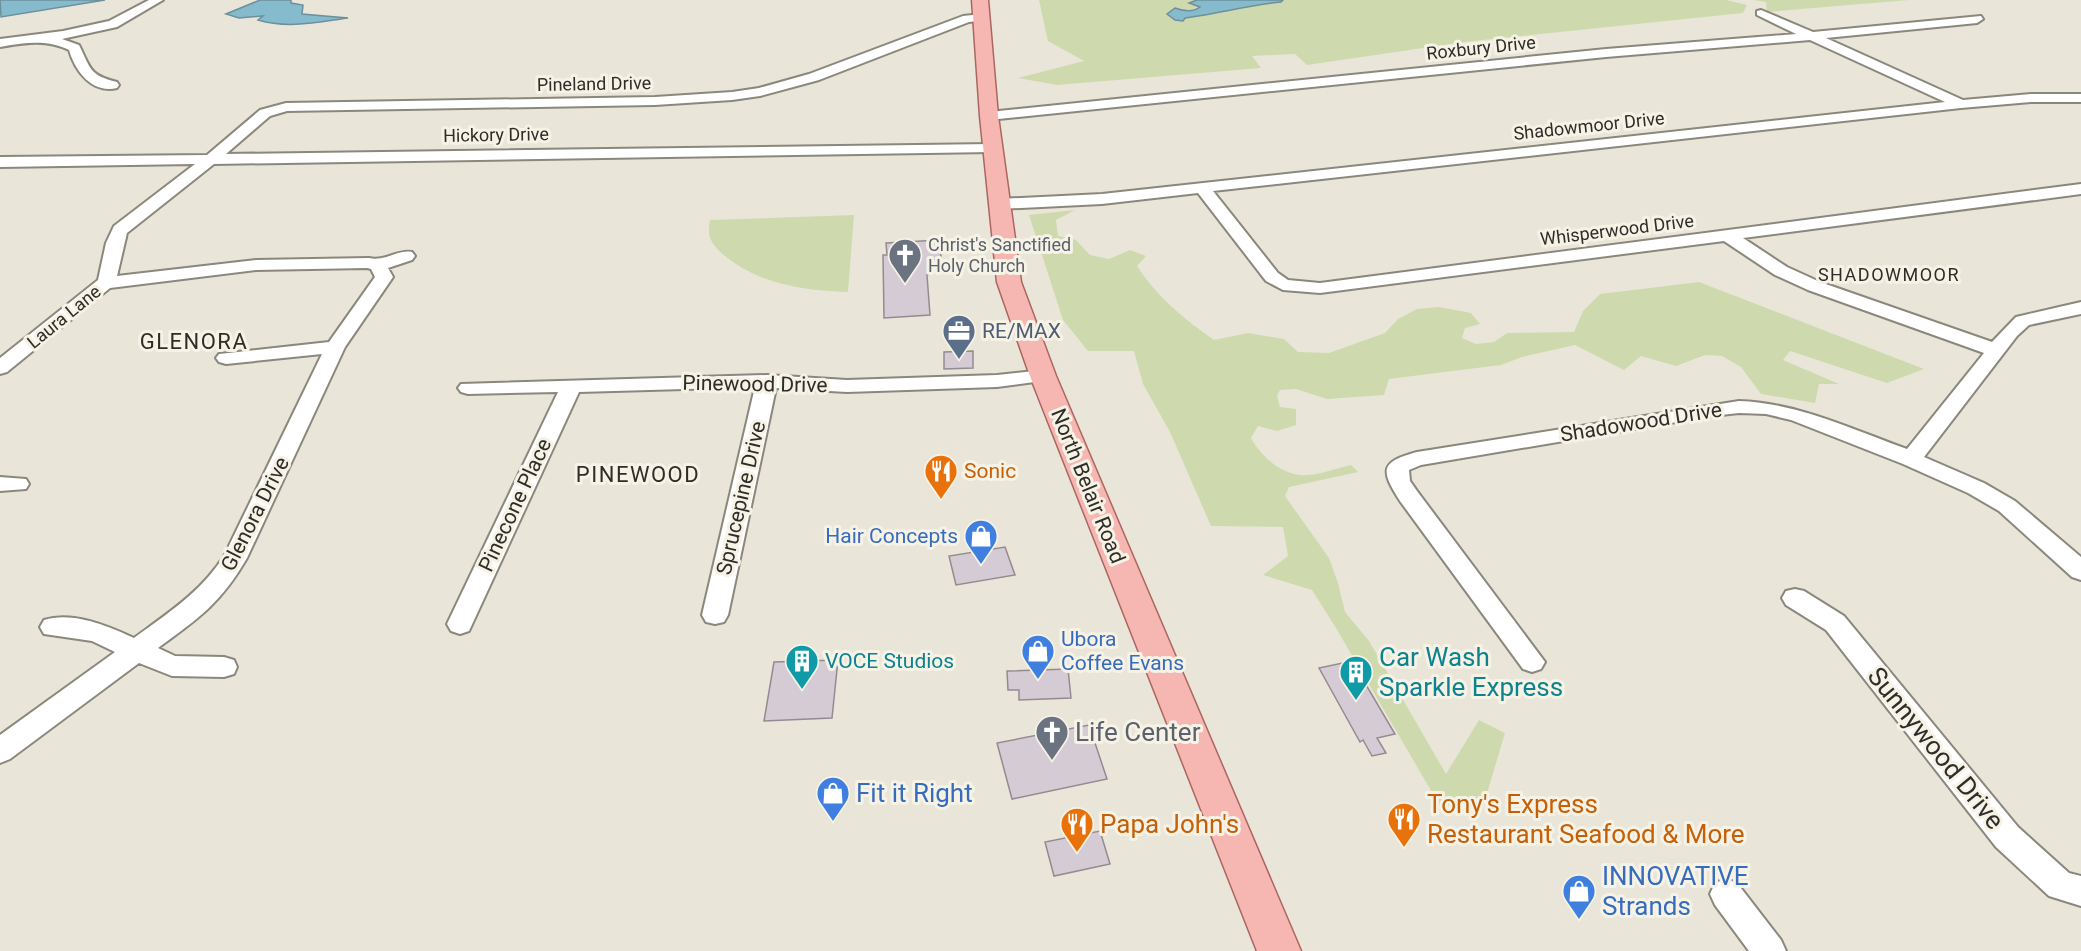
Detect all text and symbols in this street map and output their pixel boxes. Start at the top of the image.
street label: Roxbury Drive [1425,31,1537,64]
street label: Pineland Drive [537,72,651,95]
street label: Shadowmoor Drive [1512,107,1665,144]
street label: Hickory Drive [443,123,549,146]
street label: Whisperwood Drive [1539,210,1695,249]
place label: Christ's Sanctified Holy Church [928,234,1071,276]
church icon: Christ's Sanctified Holy Church [887,237,923,284]
district label: SHADOWMOOR [1818,264,1960,285]
street label: Laura Lane [23,281,105,353]
office icon: RE/MAX [941,313,977,360]
place label: RE/MAX [982,319,1061,343]
district label: GLENORA [140,329,248,354]
street label: Pinewood Drive [682,371,828,397]
street label: Shadowood Drive [1559,397,1723,447]
street label: North Belair Road [1046,405,1130,567]
street label: Sprucepine Drive [712,419,770,577]
street label: Pinecone Place [474,435,556,575]
street label: Glenora Drive [216,453,294,575]
restaurant icon: Sonic [923,453,959,500]
place label: Sonic [964,459,1016,483]
district label: PINEWOOD [576,462,700,487]
shop icon: Hair Concepts [963,518,999,565]
place label: Hair Concepts [825,524,958,548]
place label: Ubora Coffee Evans [1061,627,1184,675]
shop icon: Ubora Coffee Evans [1020,633,1056,680]
place label: Car Wash Sparkle Express [1379,642,1563,702]
building icon: VOCE Studios [784,643,820,690]
place label: VOCE Studios [825,649,954,673]
building icon: Car Wash Sparkle Express [1338,654,1374,701]
street label: Sunnywood Drive [1862,661,2010,835]
church icon: Life Center [1034,714,1070,761]
place label: Life Center [1075,717,1201,747]
shop icon: Fit it Right [815,775,851,822]
place label: Fit it Right [856,778,973,808]
place label: Tony's Express Restaurant Seafood & More [1427,789,1745,849]
restaurant icon: Tony's Express Restaurant Seafood & More [1386,801,1422,848]
restaurant icon: Papa John's [1059,806,1095,853]
place label: Papa John's [1100,809,1239,839]
place label: INNOVATIVE Strands [1602,861,1749,921]
shop icon: INNOVATIVE Strands [1561,873,1597,920]

